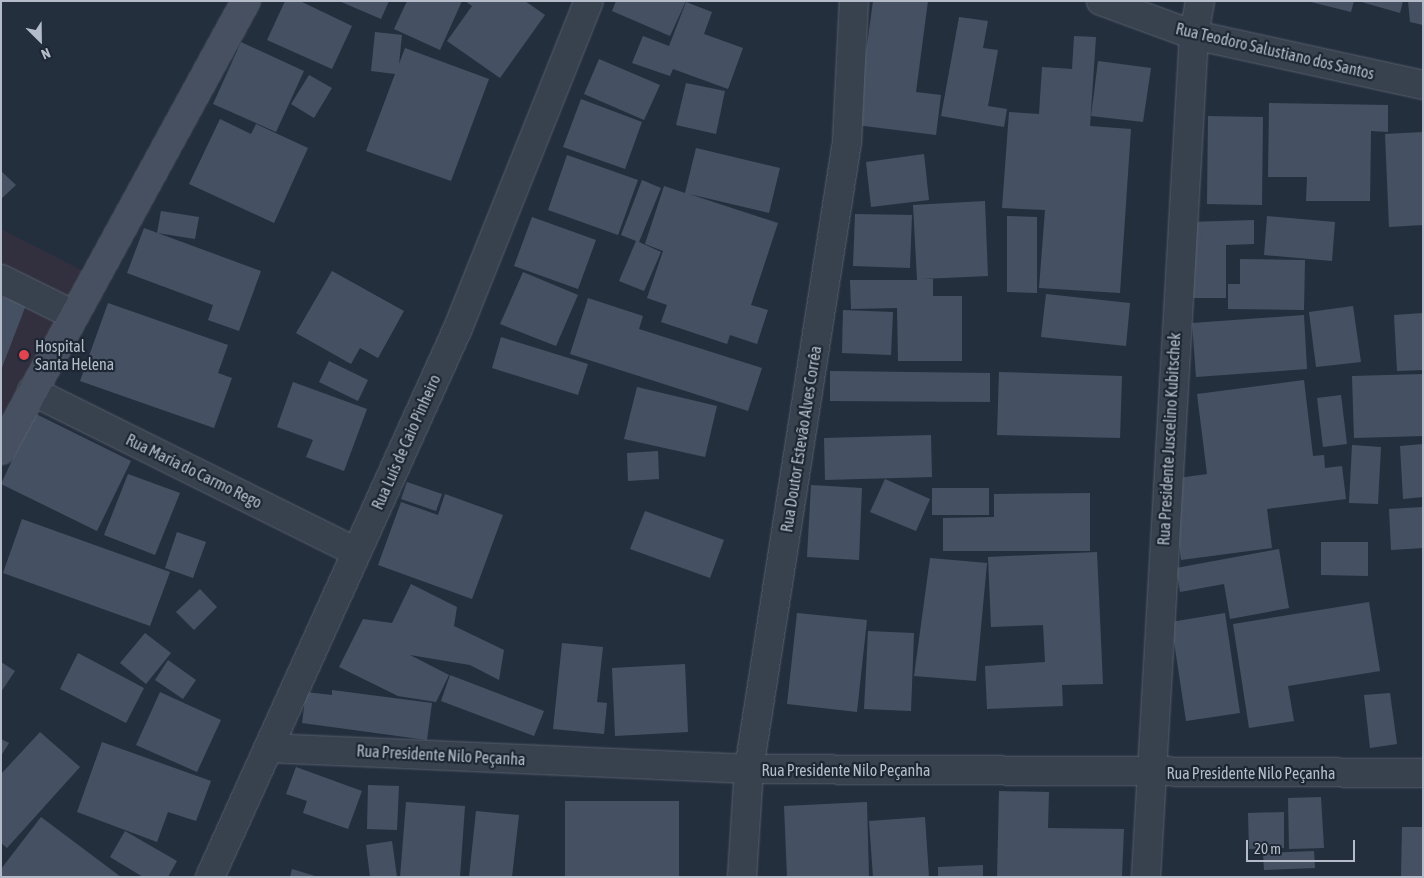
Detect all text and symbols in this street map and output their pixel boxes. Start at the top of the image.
north arrow [15,15,65,65]
street label: Rua Teodoro Salustiano dos Santos [1174,19,1376,83]
text: N [39,45,53,63]
street label: Rua Presidente Juscelino Kubitschek [1154,332,1184,546]
place label: Hospital Santa Helena [35,336,114,374]
street label: Rua Doutor Estevão Alves Corrêa [777,344,825,534]
marker: Hospital Santa Helena [17,348,31,362]
street label: Rua Luís de Caio Pinheiro [368,372,444,512]
street label: Rua María do Carmo Rego [123,430,265,512]
street label: Rua Presidente Nilo Peçanha [356,741,526,769]
street label: Rua Presidente Nilo Peçanha [761,760,931,780]
street label: Rua Presidente Nilo Peçanha [1166,763,1336,783]
scale bar [1249,830,1358,862]
text: 20 m [1254,840,1281,857]

